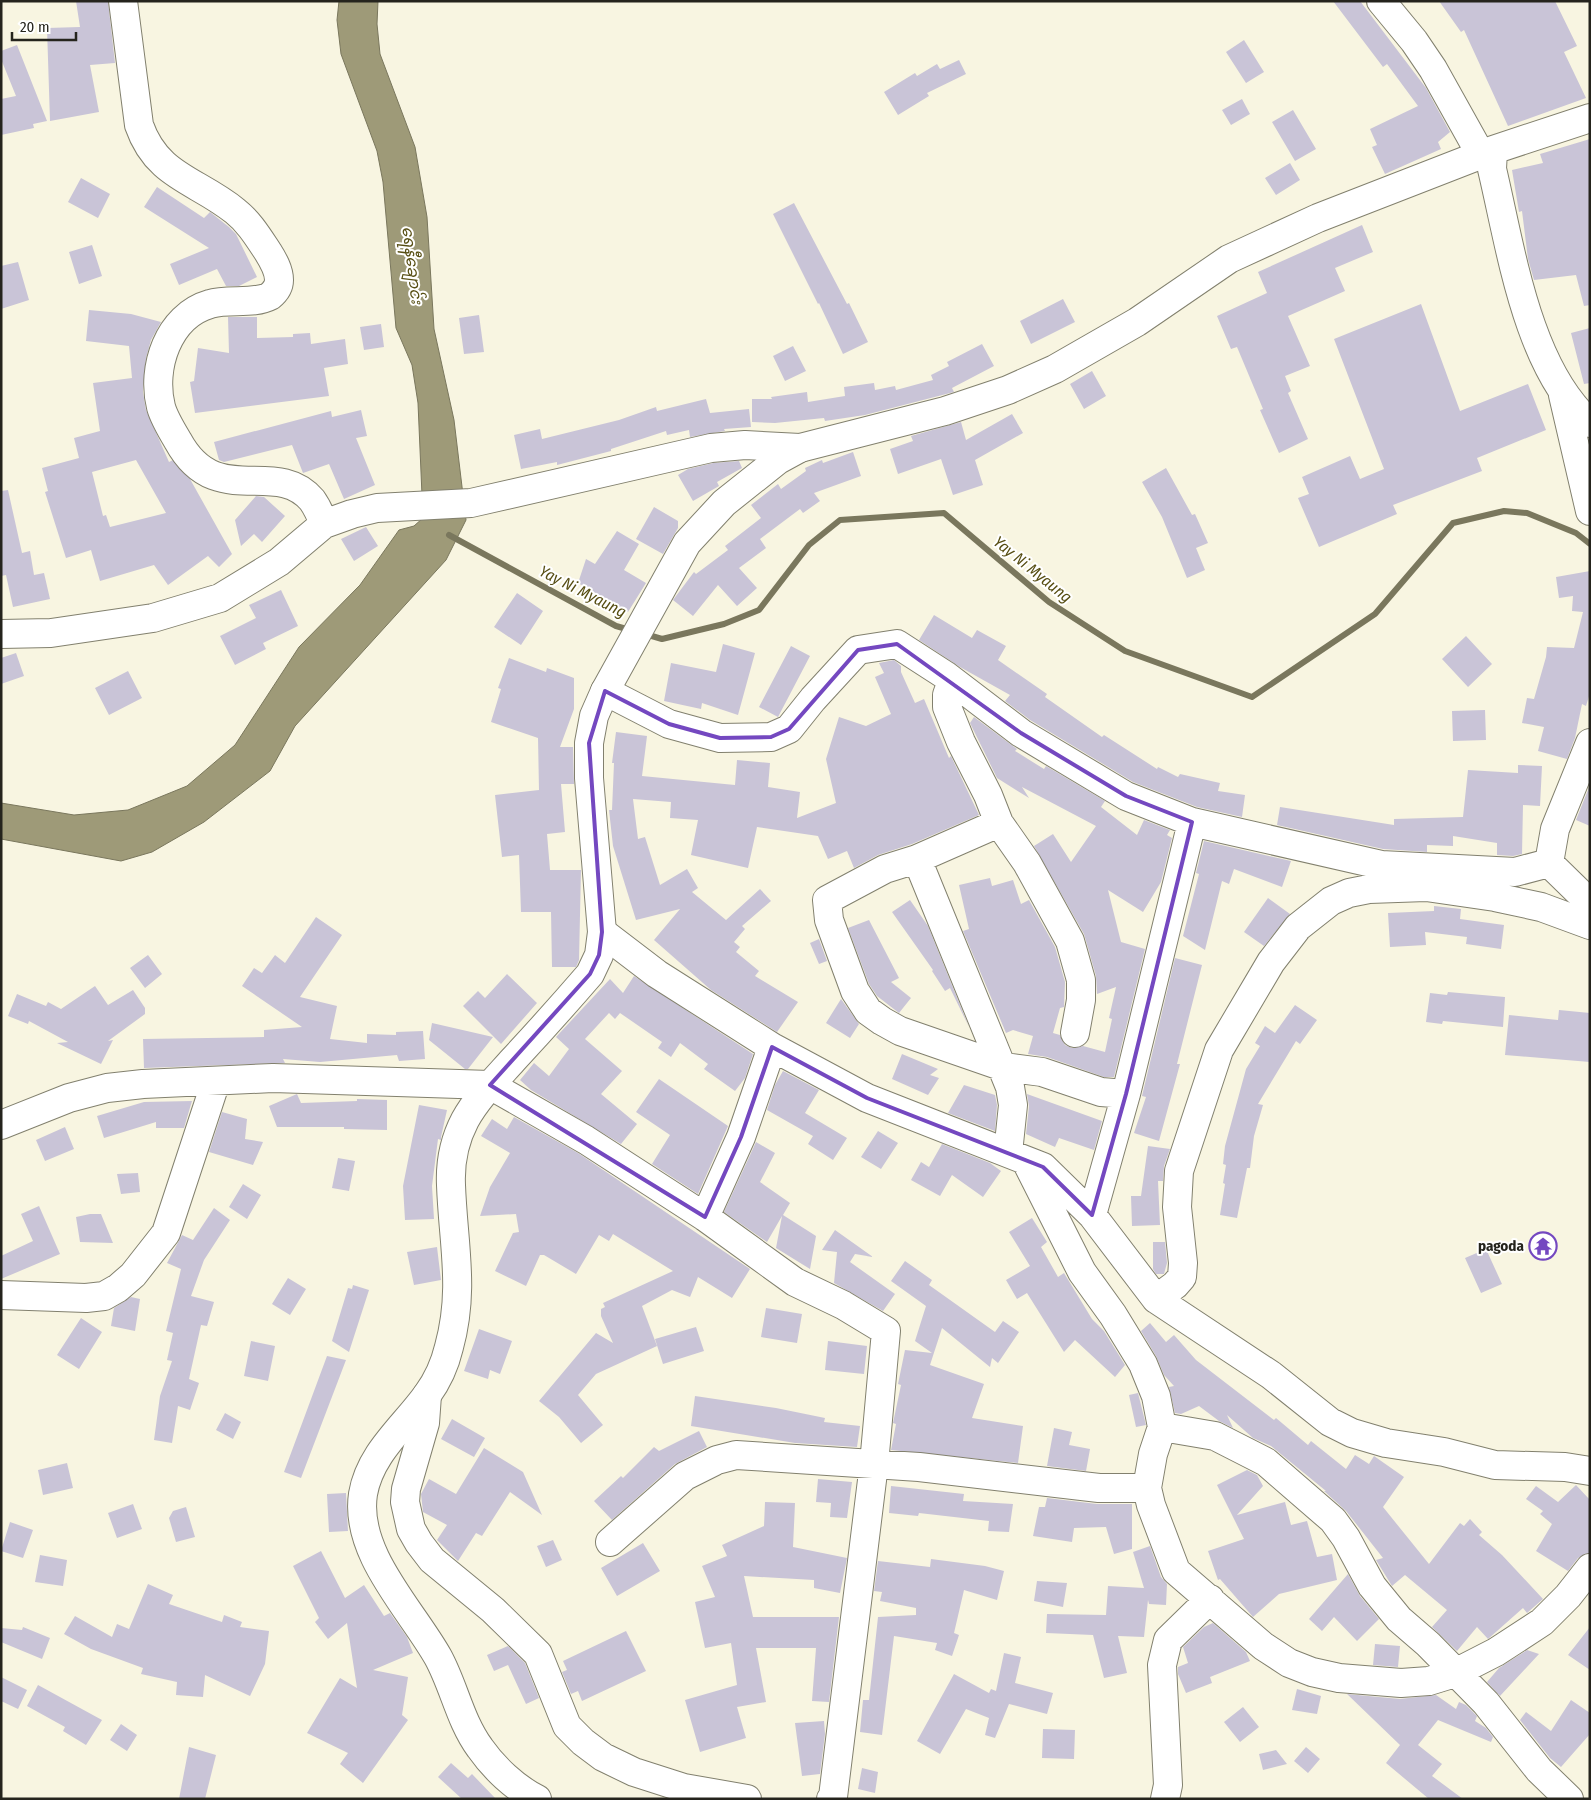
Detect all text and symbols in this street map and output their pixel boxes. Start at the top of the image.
scale bar [12,10,76,42]
text: 20 m [20,18,50,36]
water label: ရေနီချောင်း [394,225,429,307]
water label: Yay Ni Myaung [990,532,1076,607]
water label: Yay Ni Myaung [536,561,629,621]
temple icon: pagoda [1528,1231,1558,1261]
place label: pagoda [1478,1237,1525,1255]

